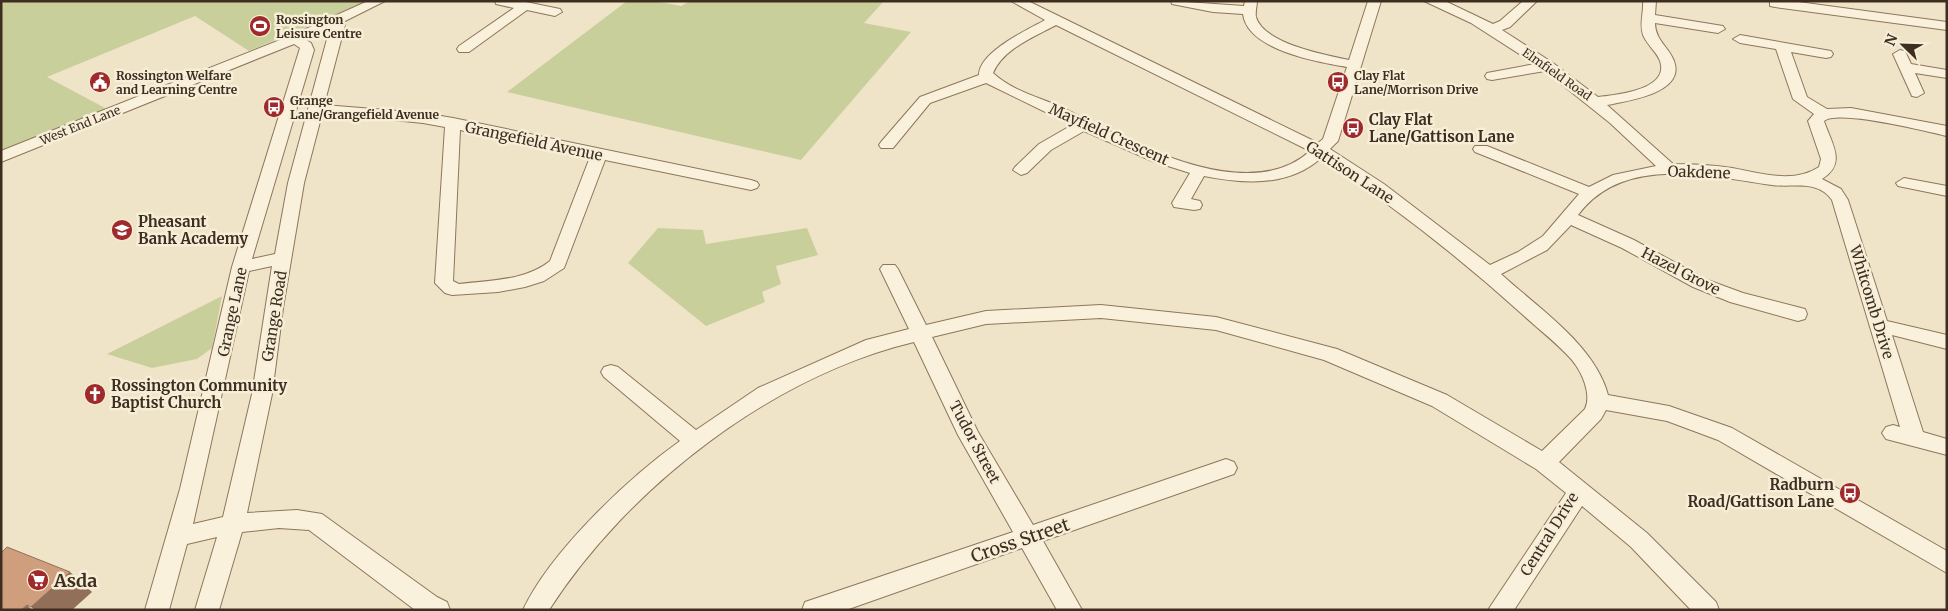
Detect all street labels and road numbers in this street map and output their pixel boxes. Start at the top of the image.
street label: Elmfield Road [1520,45,1594,103]
street label: Mayfield Crescent [1046,99,1172,169]
street label: West End Lane [37,102,122,148]
street label: Grangefield Avenue [463,117,605,165]
street label: Gattison Lane [1303,137,1398,207]
street label: Oakdene [1667,161,1731,183]
street label: Whitcomb Drive [1845,242,1898,361]
street label: Hazel Grove [1638,243,1724,299]
street label: Grange Lane [213,265,251,358]
street label: Grange Road [257,269,291,363]
street label: Tudor Street [945,397,1005,487]
street label: Central Drive [1516,489,1582,579]
street label: Cross Street [968,512,1072,568]

